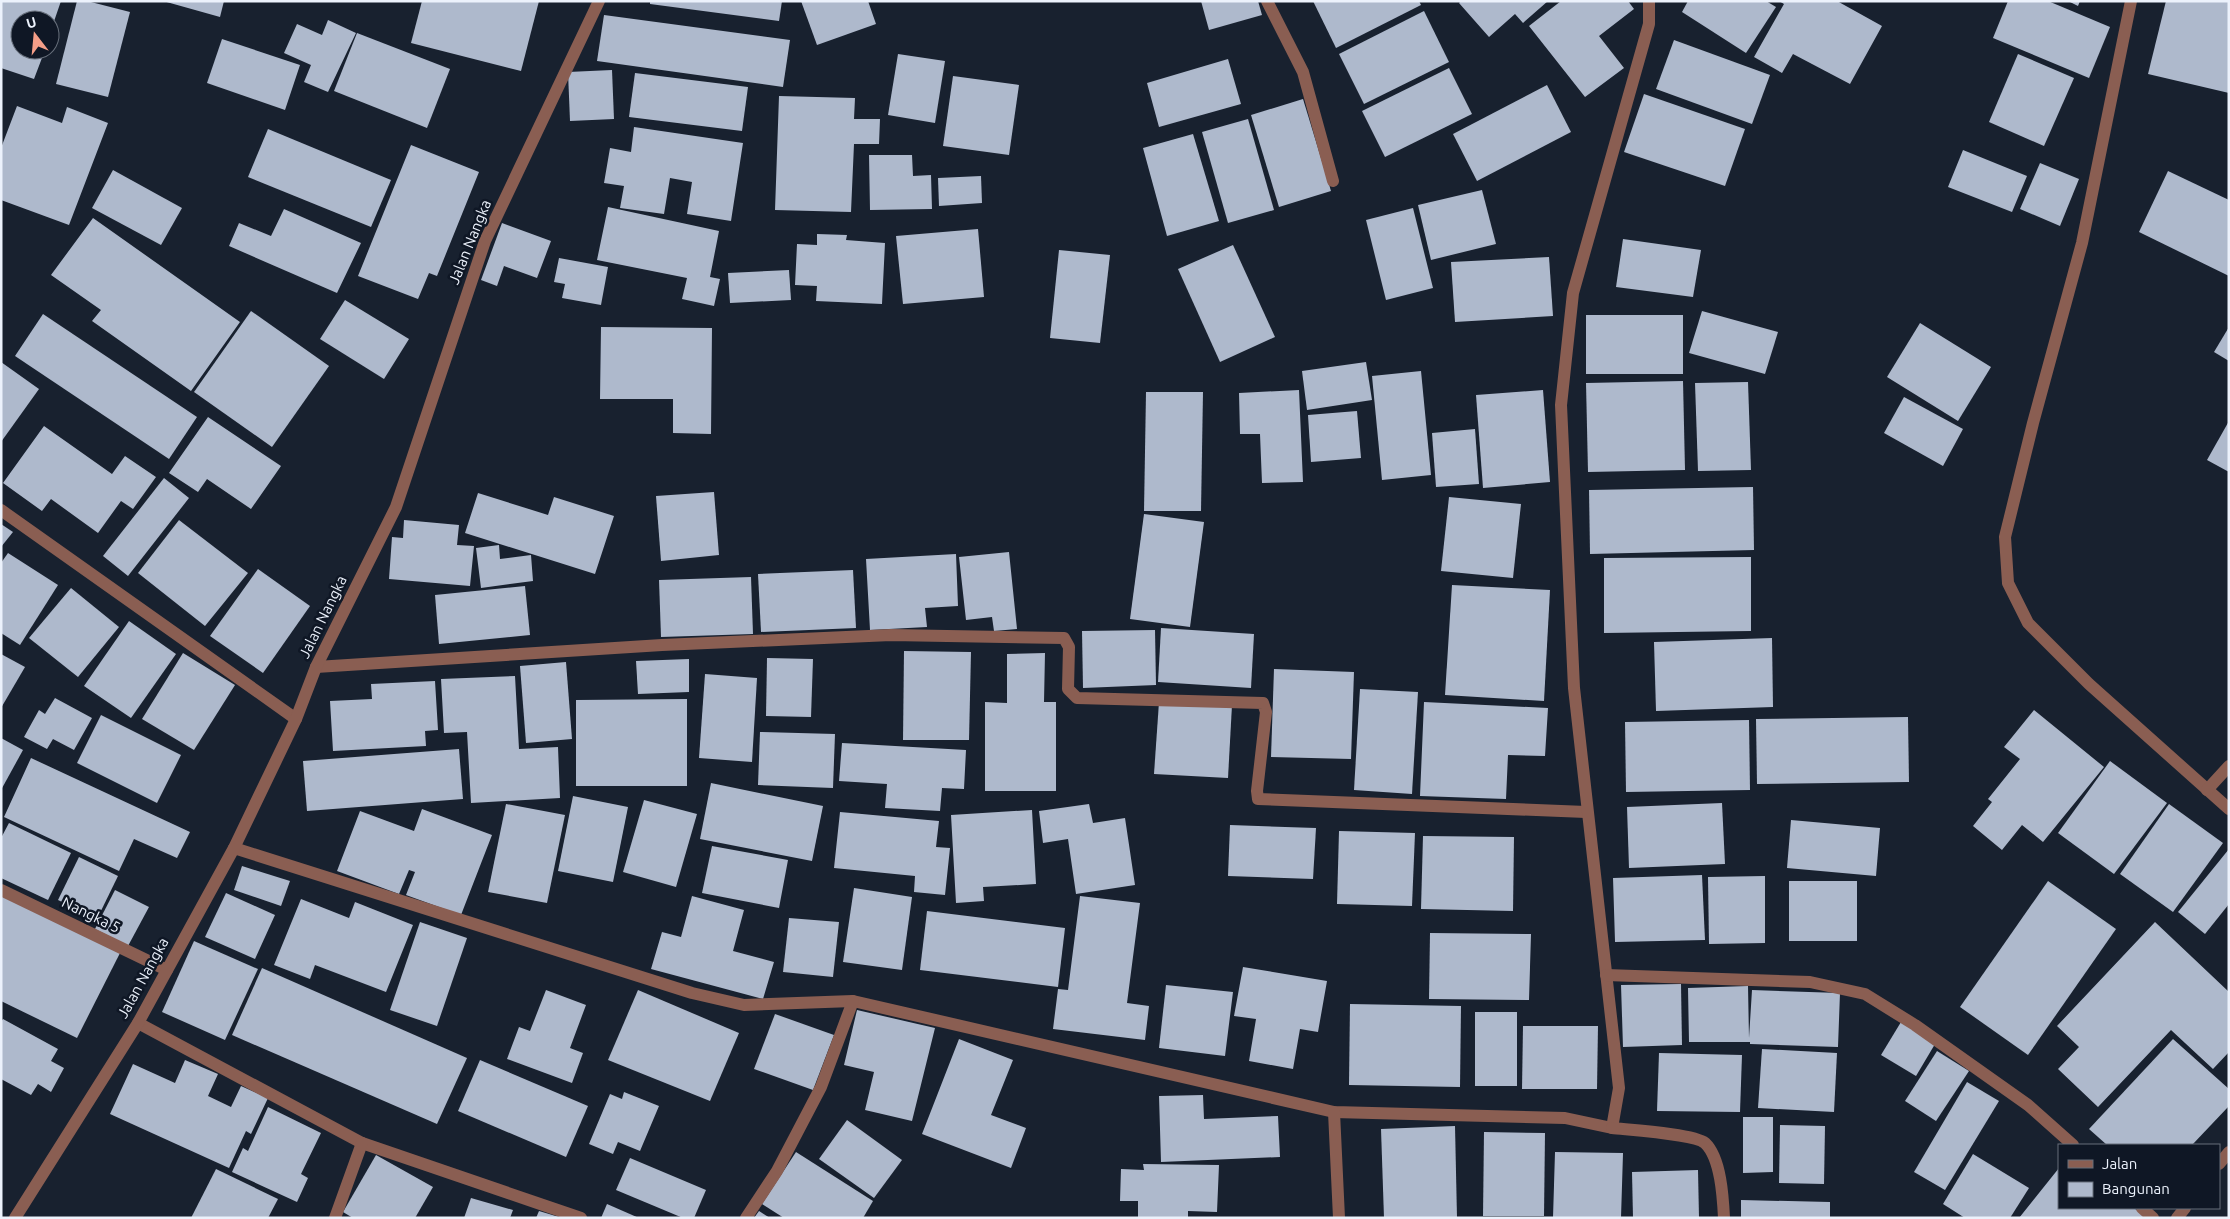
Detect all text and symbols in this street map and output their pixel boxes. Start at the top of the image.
north arrow [10,10,60,60]
text: U [24,13,38,32]
street label: Jalan Nangka [445,197,494,287]
street label: Jalan Nangka [295,573,350,661]
street label: Nangka 5 [59,893,123,936]
street label: Jalan Nangka [113,934,172,1021]
legend [2058,1144,2220,1209]
text: Jalan [2102,1155,2137,1172]
text: Bangunan [2102,1180,2170,1197]

